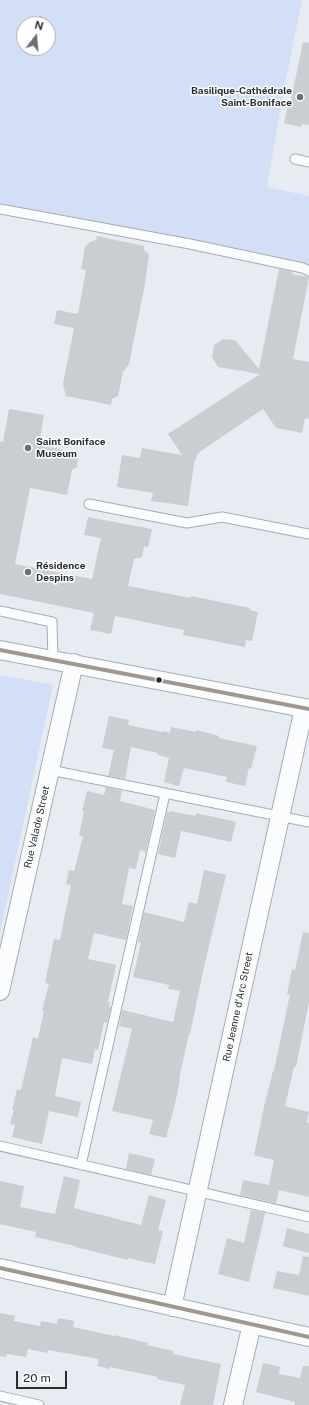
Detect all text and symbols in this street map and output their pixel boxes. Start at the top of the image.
north arrow [16,16,56,56]
text: N [33,18,45,32]
place label: Basilique-Cathédrale Saint-Boniface [191,85,292,108]
marker: Basilique-Cathédrale Saint-Boniface [295,92,305,102]
place label: Saint Boniface Museum [36,436,106,460]
marker: Saint Boniface Museum [23,443,33,453]
place label: Résidence Despins [36,560,85,584]
marker: Résidence Despins [23,567,33,577]
unlabelled marker [154,675,164,685]
street label: Rue Valade Street [22,785,52,869]
street label: Rue Jeanne d'Arc Street [221,951,255,1063]
scale bar [18,1363,69,1389]
text: 20 m [23,1371,51,1385]

